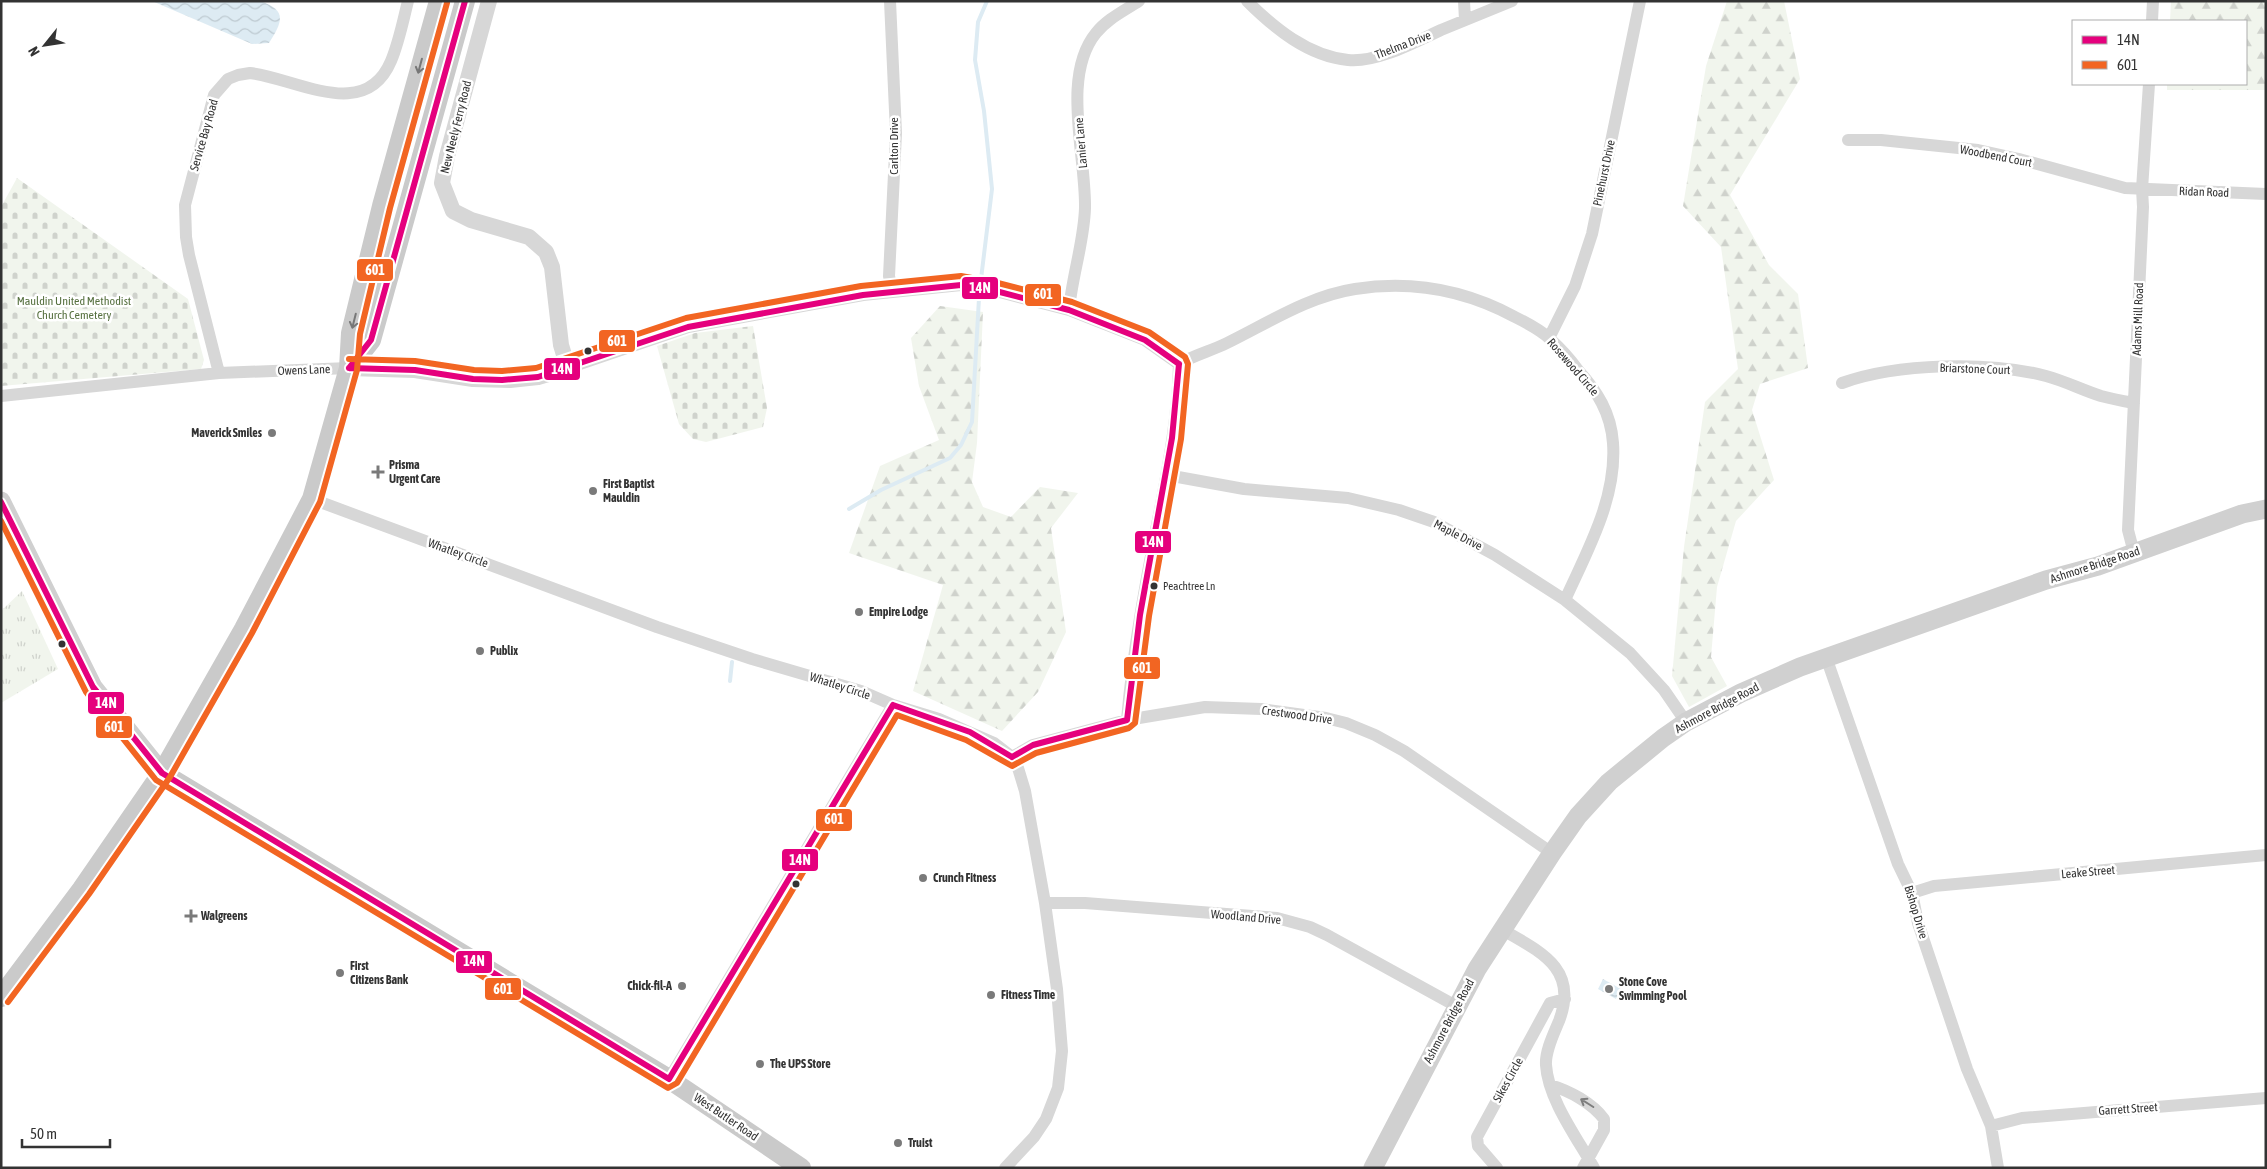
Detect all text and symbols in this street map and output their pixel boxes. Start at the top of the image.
north arrow [20,20,70,70]
legend [2072,20,2247,85]
street label: Thelma Drive [1373,28,1433,62]
text: 14N [2117,31,2140,48]
text: N [25,44,43,59]
text: 601 [2117,56,2138,73]
one-way arrow [415,57,425,73]
street label: New Neely Ferry Road [438,79,474,175]
street label: Service Bay Road [187,97,221,173]
street label: Carlton Drive [887,117,901,175]
street label: Lanier Lane [1072,117,1090,169]
street label: Pinehurst Drive [1590,139,1618,207]
street label: Woodbend Court [1959,142,2034,170]
street label: Ridan Road [2179,184,2229,200]
line badge: 601 [356,258,394,282]
text: 601 [365,262,385,278]
line badge: 14N [961,276,999,300]
text: 14N [969,280,991,296]
street label: Adams Mill Road [2130,282,2146,356]
line badge: 601 [1024,283,1062,307]
text: 601 [1033,286,1053,302]
park label: Mauldin United Methodist Church Cemetery [17,294,132,322]
one-way arrow [349,313,358,329]
line badge: 601 [598,329,636,353]
text: 601 [607,333,627,349]
street label: Rosewood Circle [1544,335,1602,399]
unlabelled marker [583,346,593,356]
line badge: 14N [543,357,581,381]
text: 14N [551,361,573,377]
street label: Briarstone Court [1939,361,2011,377]
street label: Owens Lane [277,362,331,378]
place label: Maverick Smiles [191,426,263,440]
marker: Maverick Smiles [266,427,278,439]
place label: Prisma Urgent Care [389,458,441,486]
marker: Prisma Urgent Care [371,465,385,479]
place label: First Baptist Mauldin [603,477,655,505]
marker: First Baptist Mauldin [587,485,599,497]
street label: Maple Drive [1431,517,1485,553]
line badge: 14N [1134,530,1172,554]
text: 14N [1142,534,1164,550]
street label: Whatley Circle [426,536,490,570]
street label: Ashmore Bridge Road [2048,544,2142,586]
place label: Peachtree Ln [1163,580,1215,592]
marker: Peachtree Ln [1149,581,1159,591]
place label: Empire Lodge [869,605,929,619]
marker: Empire Lodge [853,606,865,618]
unlabelled marker [57,639,67,649]
place label: Publix [490,644,518,658]
marker: Publix [474,645,486,657]
line badge: 601 [1123,656,1161,680]
text: 601 [1132,660,1152,676]
street label: Whatley Circle [808,670,872,702]
street label: Ashmore Bridge Road [1672,680,1762,736]
line badge: 14N [87,691,125,715]
text: 14N [95,695,117,711]
street label: Crestwood Drive [1261,703,1333,727]
line badge: 601 [95,715,133,739]
text: 601 [104,719,124,735]
line badge: 601 [815,808,853,832]
text: 601 [824,811,844,827]
line badge: 14N [781,848,819,872]
text: 14N [789,852,811,868]
street label: Leake Street [2060,863,2116,881]
place label: Crunch Fitness [933,871,997,885]
marker: Crunch Fitness [917,872,929,884]
unlabelled marker [791,879,801,889]
street label: Bishop Drive [1901,884,1931,940]
street label: Woodland Drive [1210,907,1282,927]
place label: Walgreens [200,909,248,923]
marker: Walgreens [185,910,197,922]
line badge: 14N [455,950,493,974]
text: 14N [463,953,485,969]
place label: First Citizens Bank [350,959,409,987]
marker: First Citizens Bank [334,967,346,979]
place label: Stone Cove Swimming Pool [1619,975,1688,1003]
street label: Ashmore Bridge Road [1421,976,1477,1066]
line badge: 601 [484,977,522,1001]
place label: Chick-fil-A [627,979,672,993]
marker: Chick-fil-A [676,980,688,992]
text: 601 [493,981,513,997]
marker: Stone Cove Swimming Pool [1603,983,1615,995]
place label: Fitness Time [1001,988,1056,1002]
marker: Fitness Time [985,989,997,1001]
street label: Sikes Circle [1490,1055,1526,1105]
place label: The UPS Store [770,1057,831,1071]
marker: The UPS Store [754,1058,766,1070]
street label: West Butler Road [691,1090,761,1144]
one-way arrow [1580,1098,1594,1108]
street label: Garrett Street [2098,1100,2159,1118]
scale bar [22,1116,110,1148]
text: 50 m [30,1125,57,1142]
place label: Truist [908,1136,933,1150]
marker: Truist [892,1137,904,1149]

